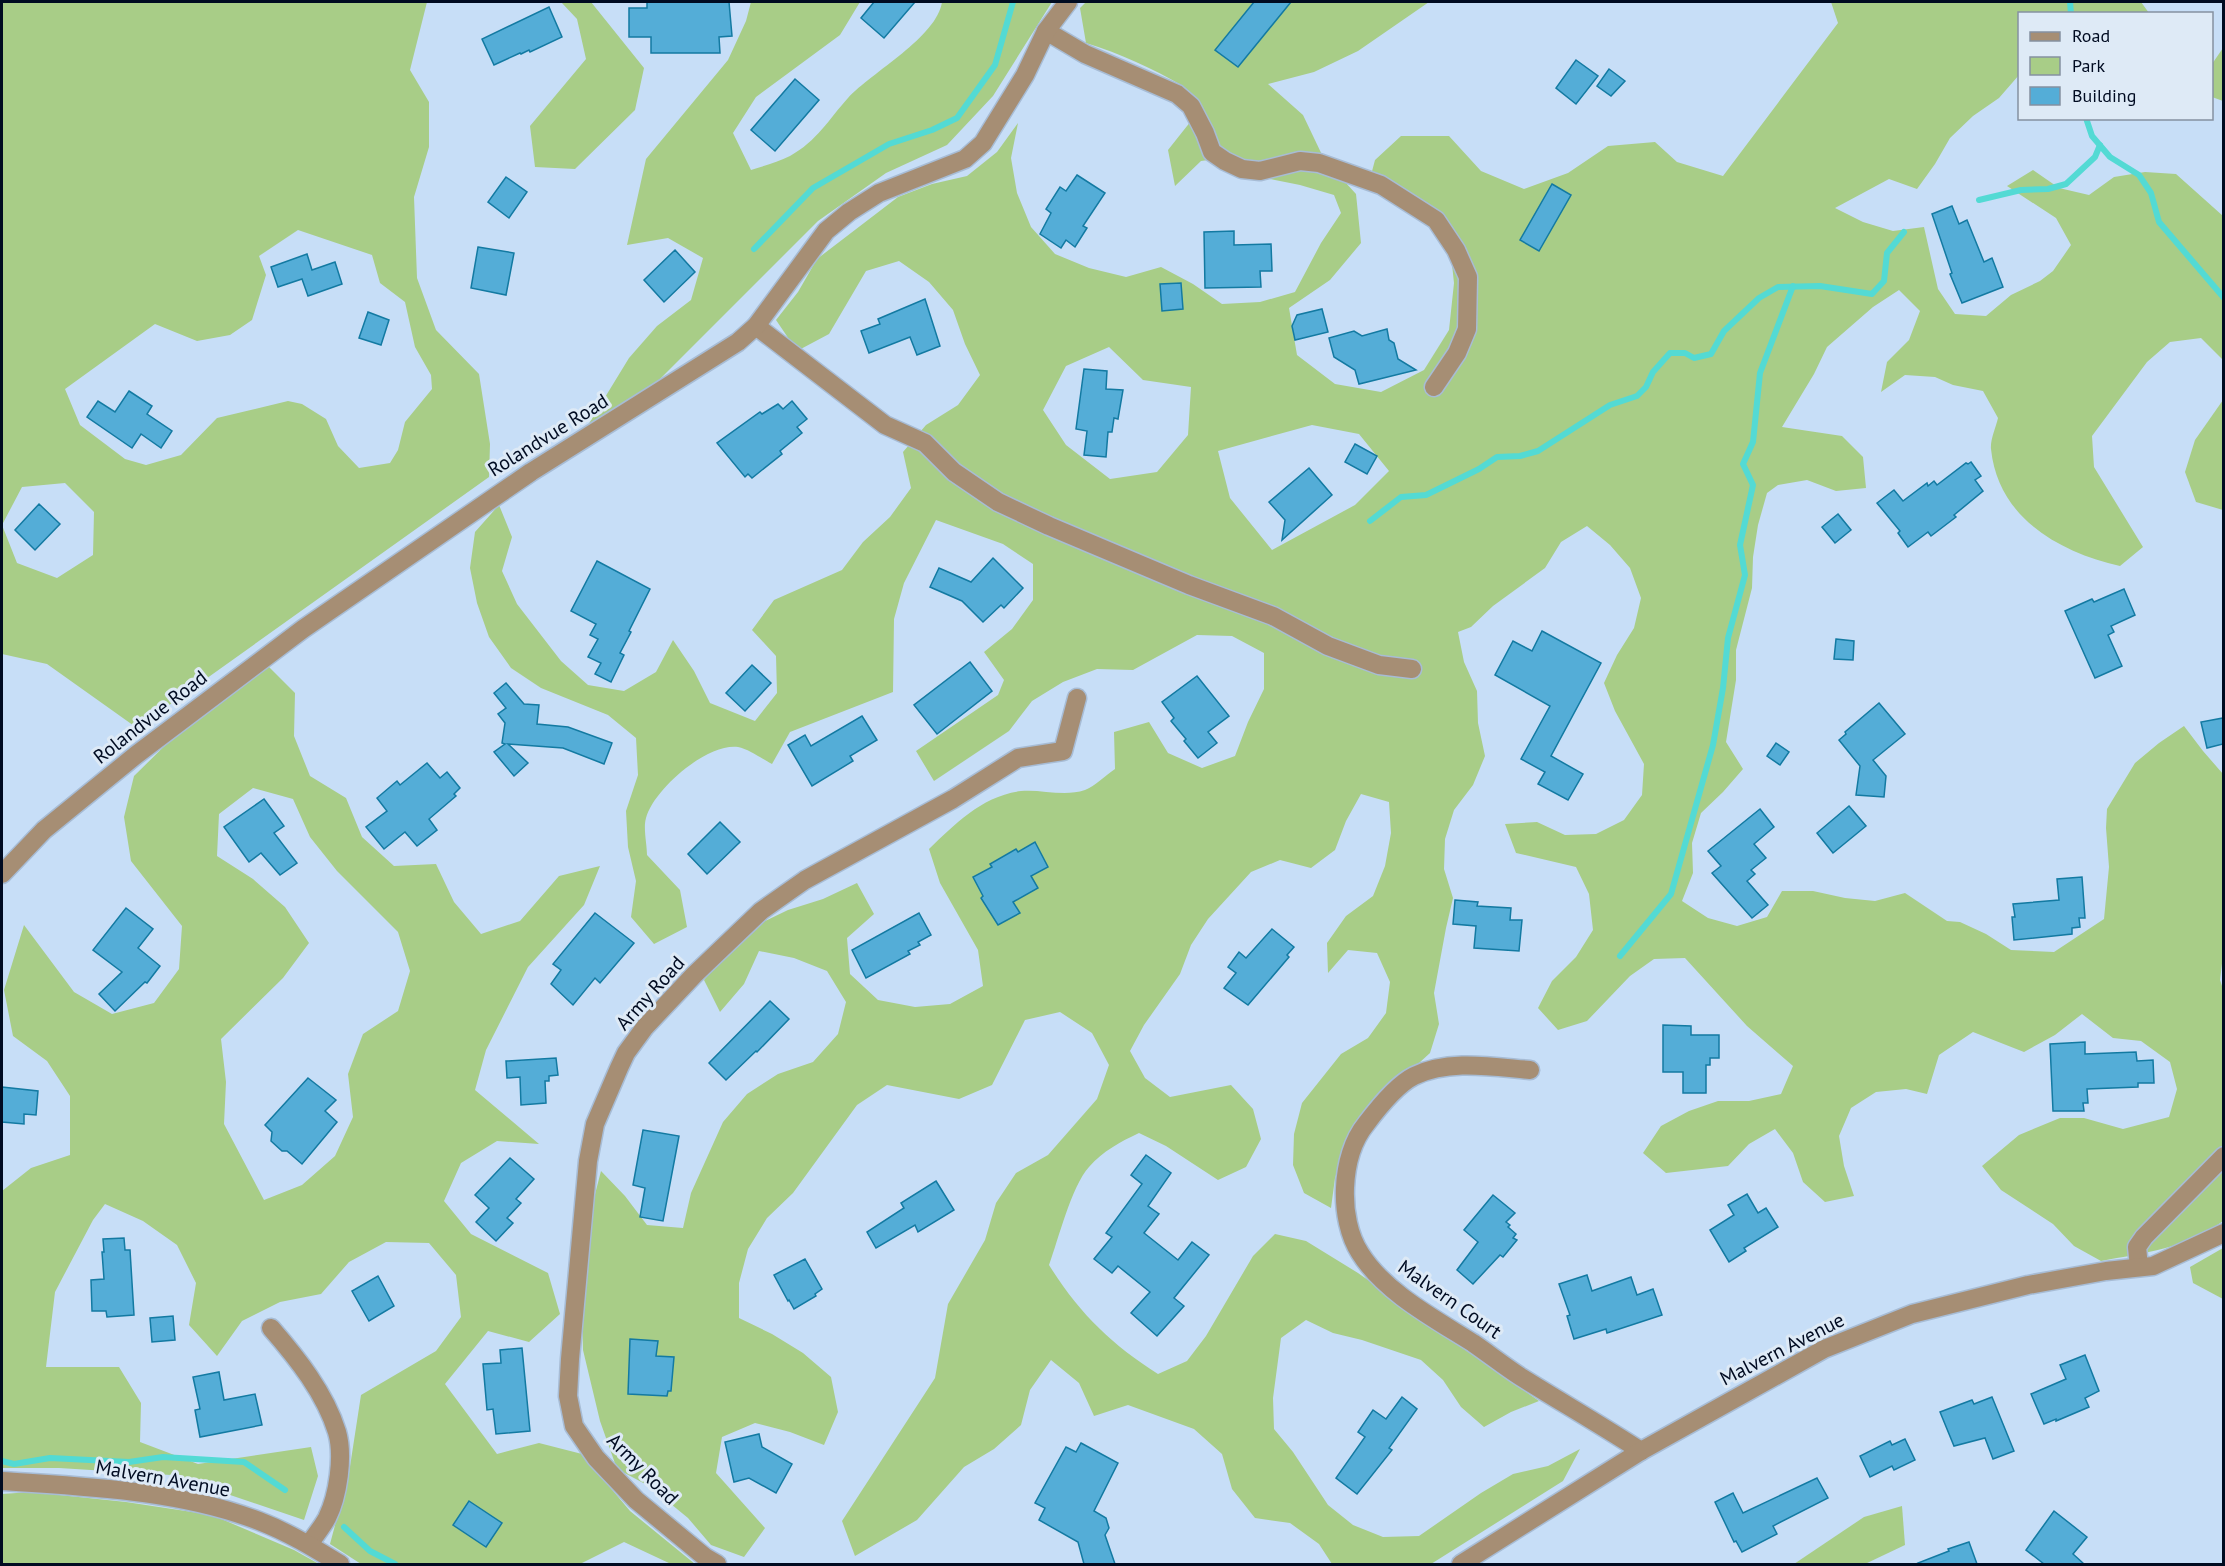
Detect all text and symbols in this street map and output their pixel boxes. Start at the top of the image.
legend [2018,12,2213,120]
text: Road [2072,24,2110,47]
text: Park [2072,54,2105,77]
text: Building [2072,84,2136,107]
street label: Rolandvue Road [483,388,613,482]
street label: Rolandvue Road [88,664,212,770]
street label: Army Road [610,950,690,1036]
street label: Malvern Court [1393,1254,1507,1344]
street label: Malvern Avenue [1715,1307,1849,1391]
street label: Army Road [602,1428,684,1510]
street label: Malvern Avenue [94,1453,232,1503]

